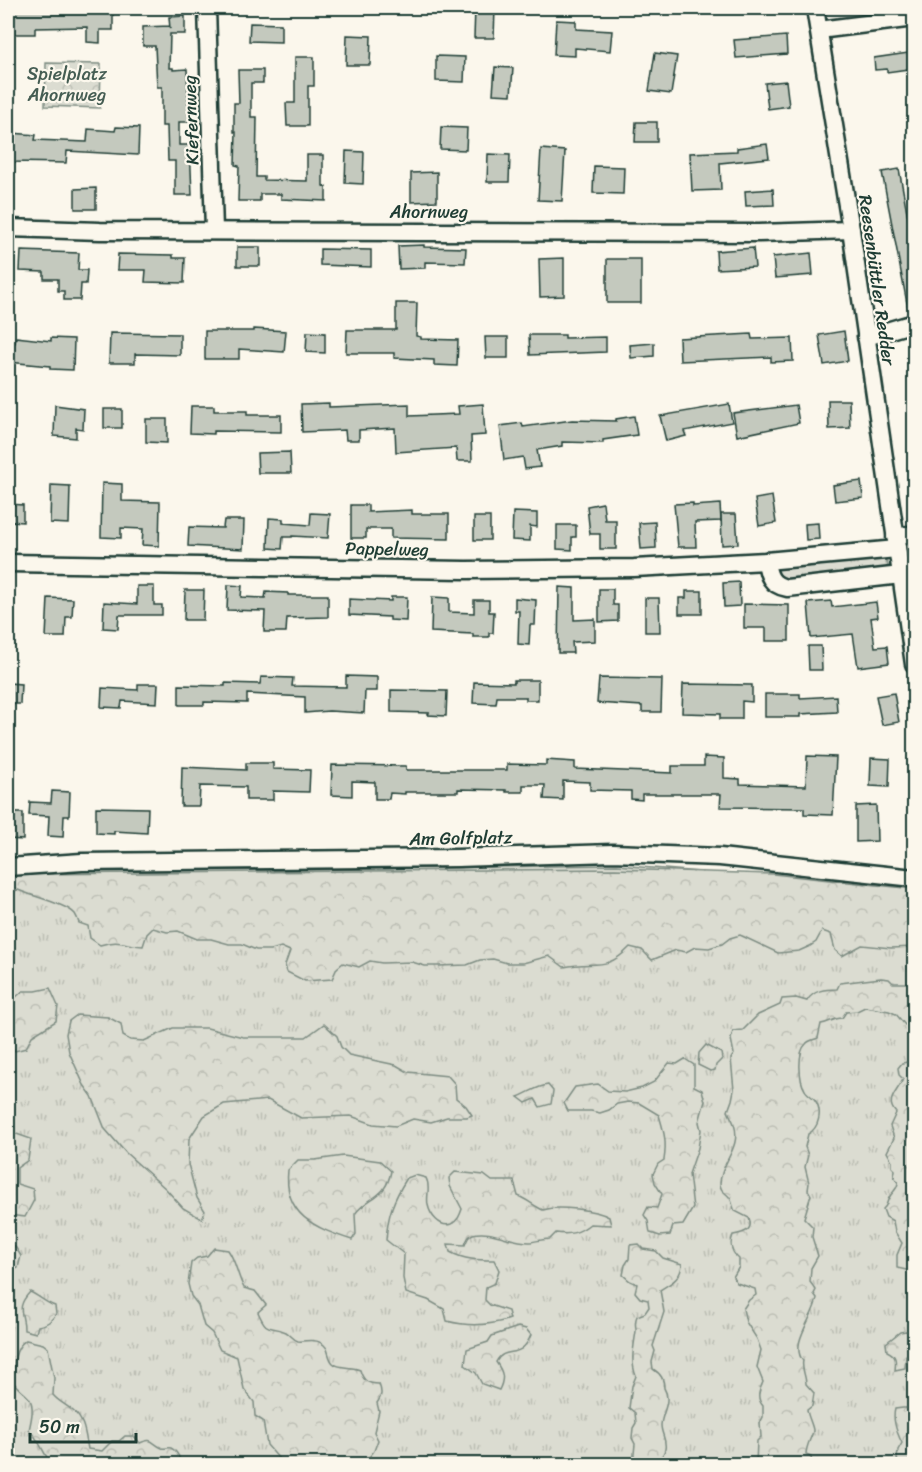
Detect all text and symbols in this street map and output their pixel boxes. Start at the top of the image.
park label: Spielplatz Ahornweg [27,58,108,111]
street label: Kiefernweg [173,75,209,165]
street label: Reesenbüttler Redder [849,193,905,369]
street label: Ahornweg [389,196,468,228]
street label: Pappelweg [345,532,429,566]
street label: Am Golfplatz [408,821,513,855]
scale bar [30,1406,136,1444]
text: 50 m [39,1411,80,1443]

